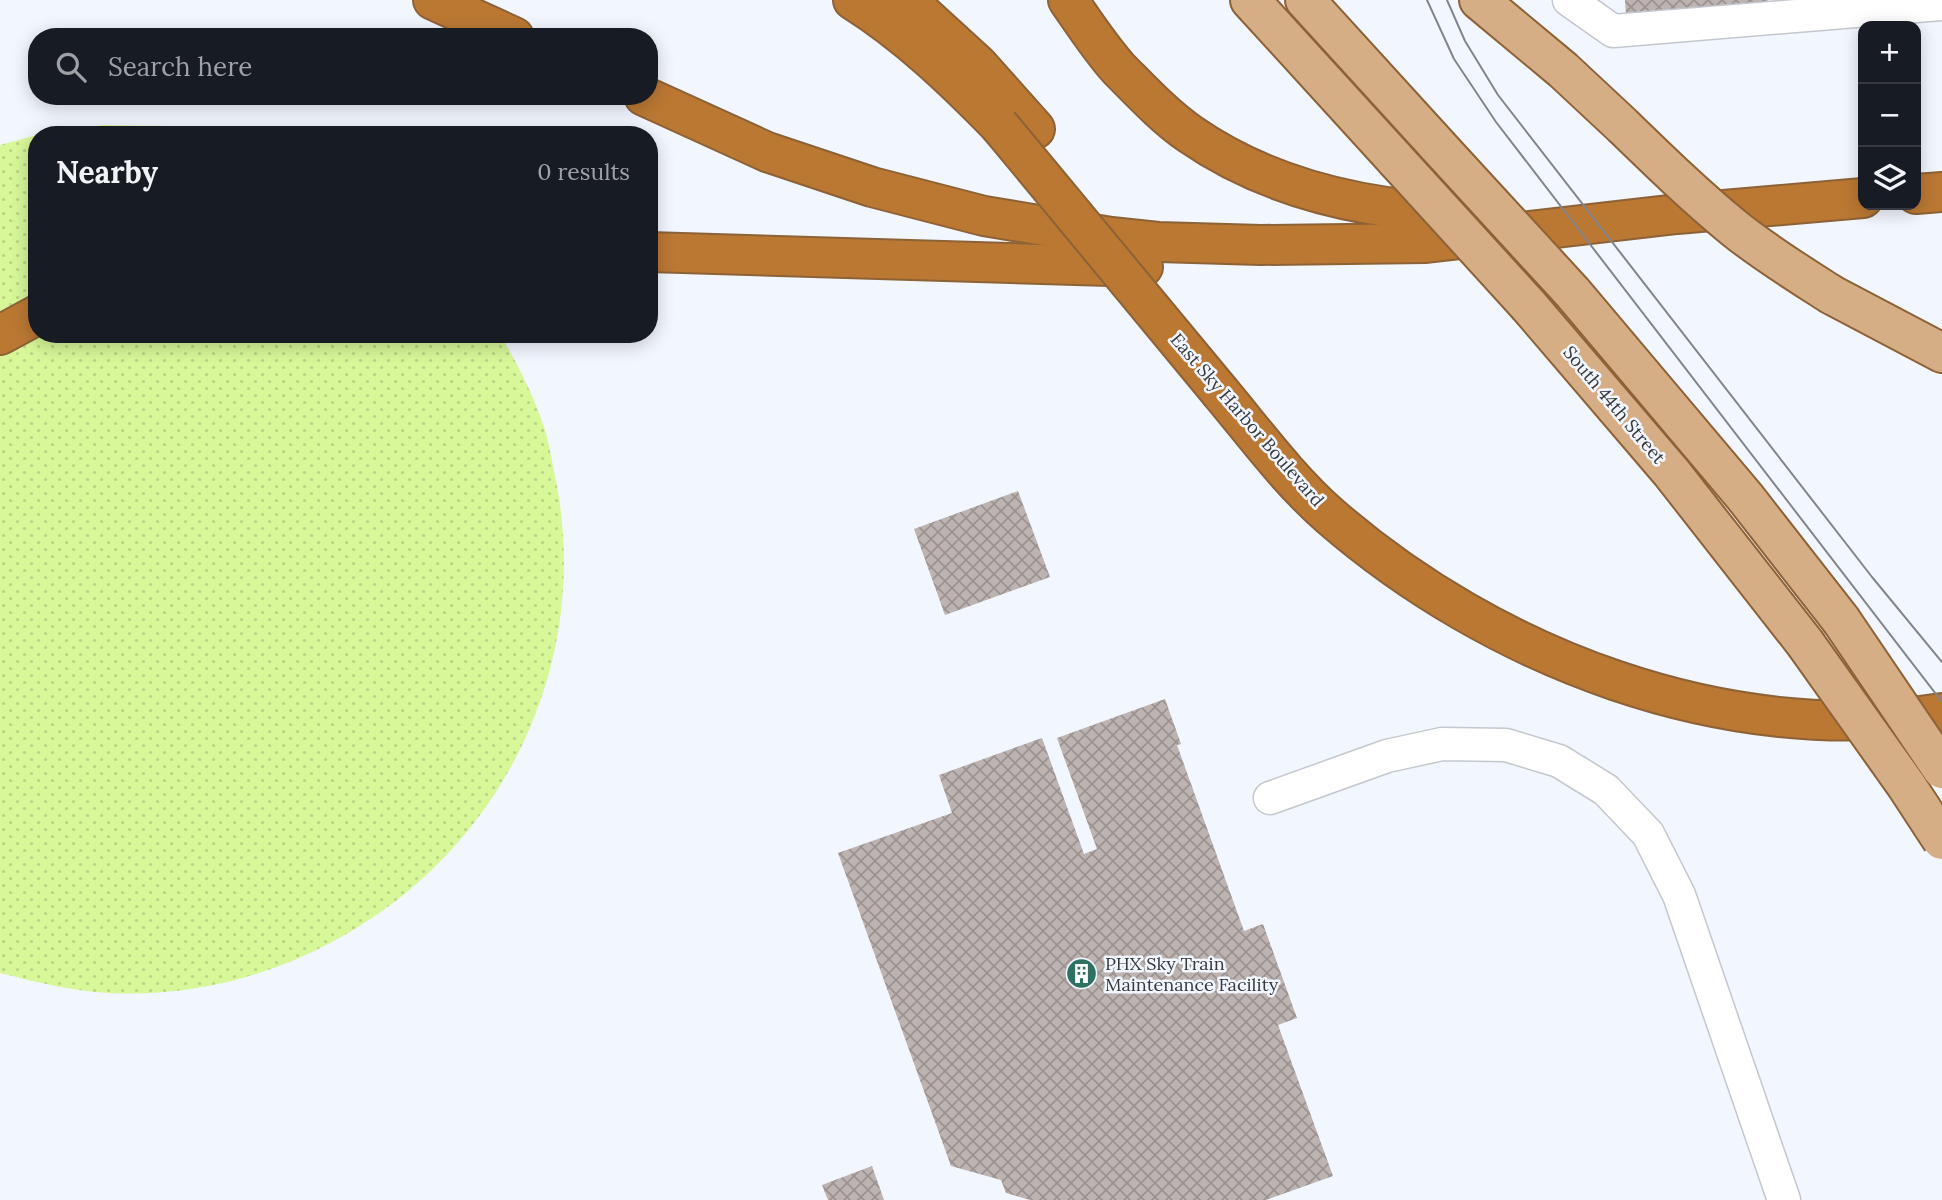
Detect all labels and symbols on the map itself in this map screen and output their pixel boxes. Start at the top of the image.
street label: East Sky Harbor Boulevard [1166,328,1329,511]
street label: South 44th Street [1558,341,1670,468]
place label: PHX Sky Train Maintenance Facility [1105,952,1279,996]
building icon: PHX Sky Train Maintenance Facility [1065,957,1099,991]

